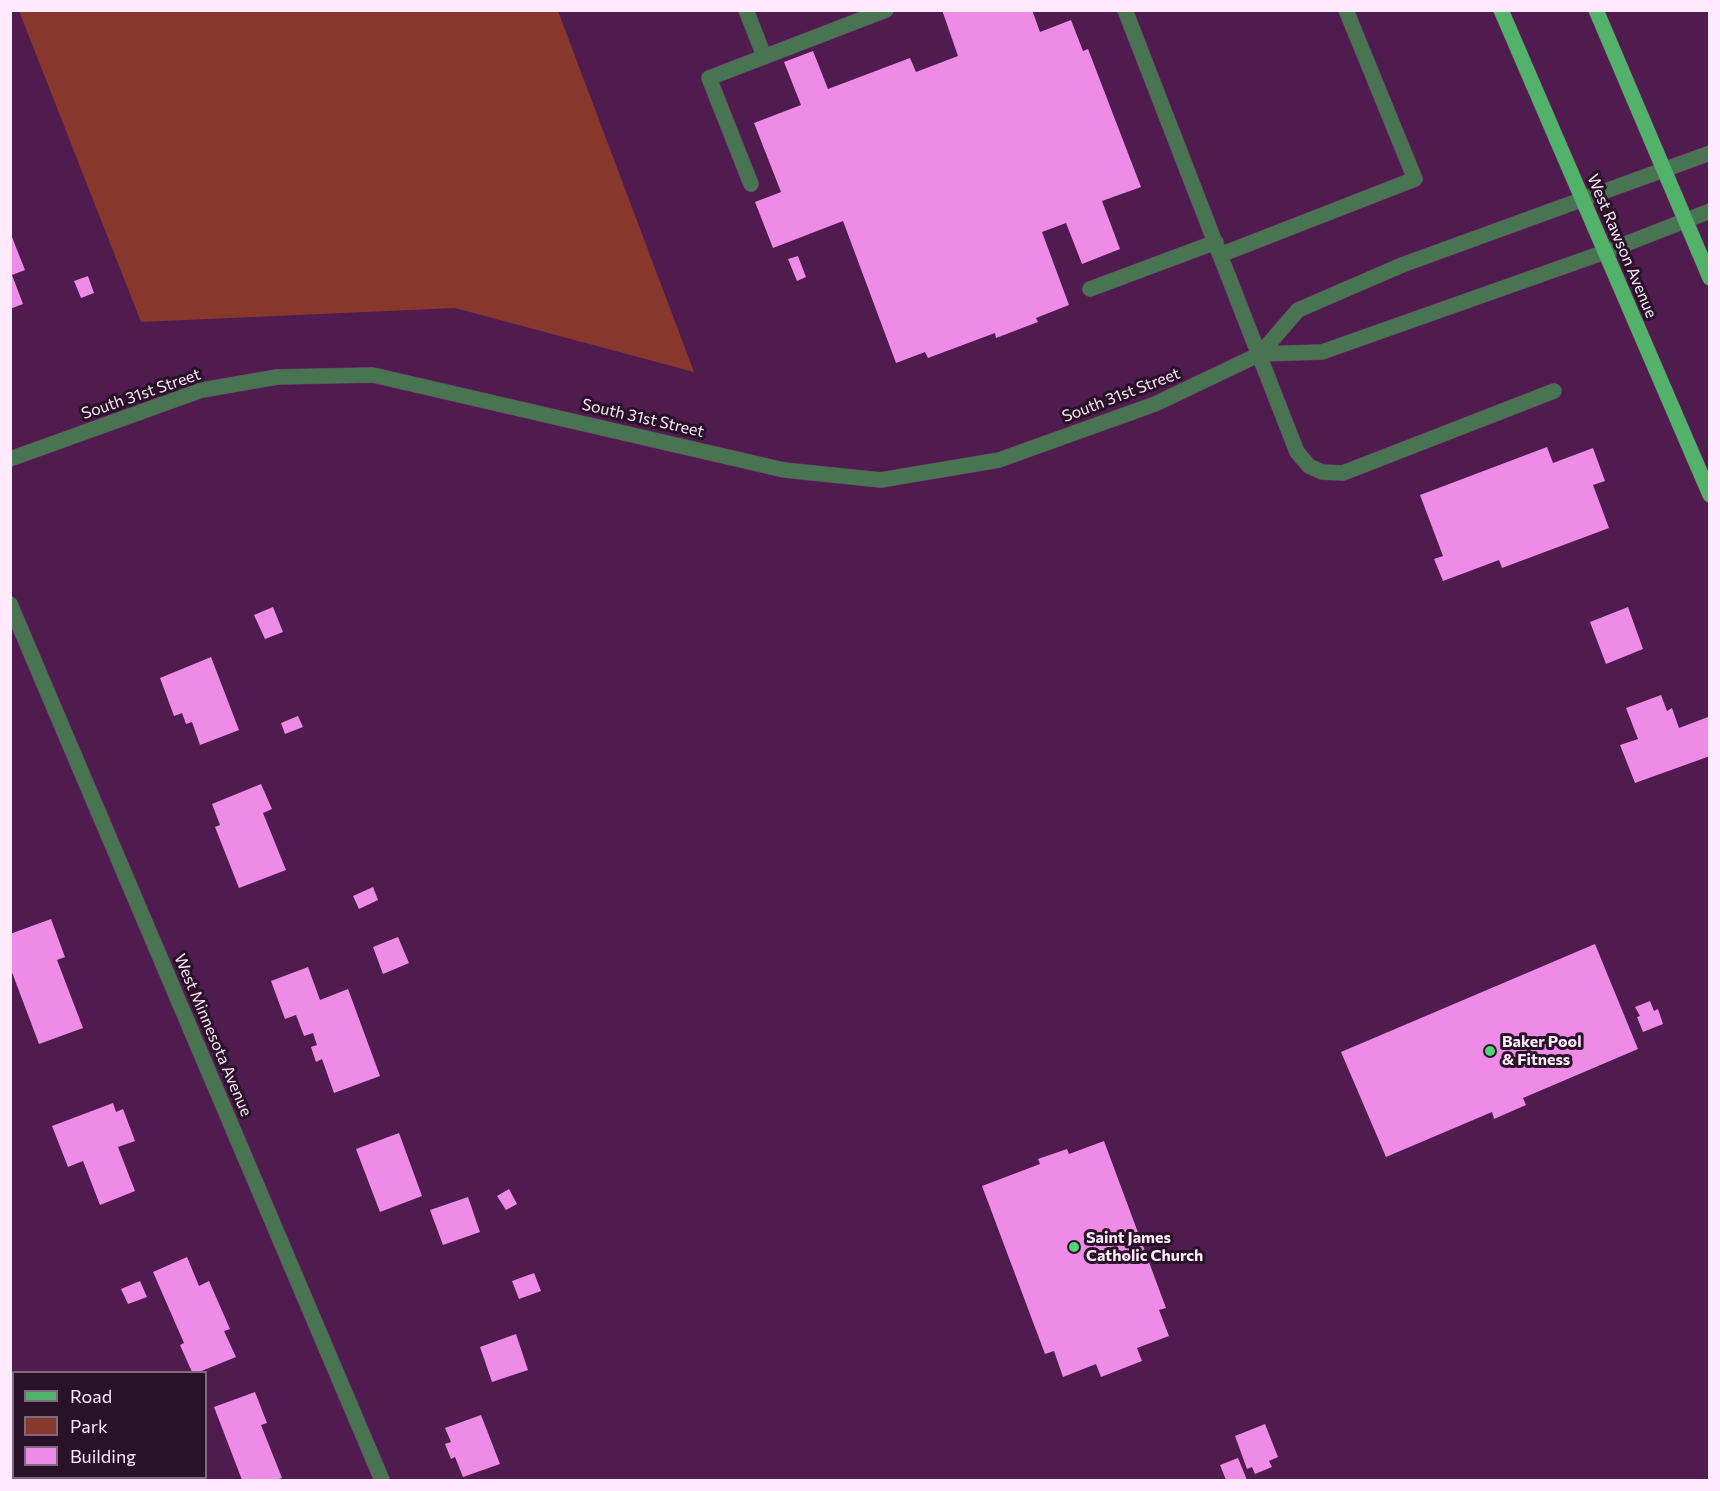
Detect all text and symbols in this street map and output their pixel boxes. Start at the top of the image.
street label: West Rawson Avenue [1583,171,1661,321]
street label: South 31st Street [1059,364,1183,426]
street label: South 31st Street [79,365,203,423]
street label: South 31st Street [580,395,706,441]
street label: West Minnesota Avenue [170,951,256,1119]
place label: Baker Pool & Fitness [1502,1032,1582,1070]
marker: Baker Pool & Fitness [1483,1044,1497,1058]
place label: Saint James Catholic Church [1086,1228,1203,1266]
marker: Saint James Catholic Church [1067,1240,1081,1254]
legend [12,1371,207,1479]
text: Road [70,1385,112,1407]
text: Park [70,1415,108,1437]
text: Building [70,1445,136,1467]

